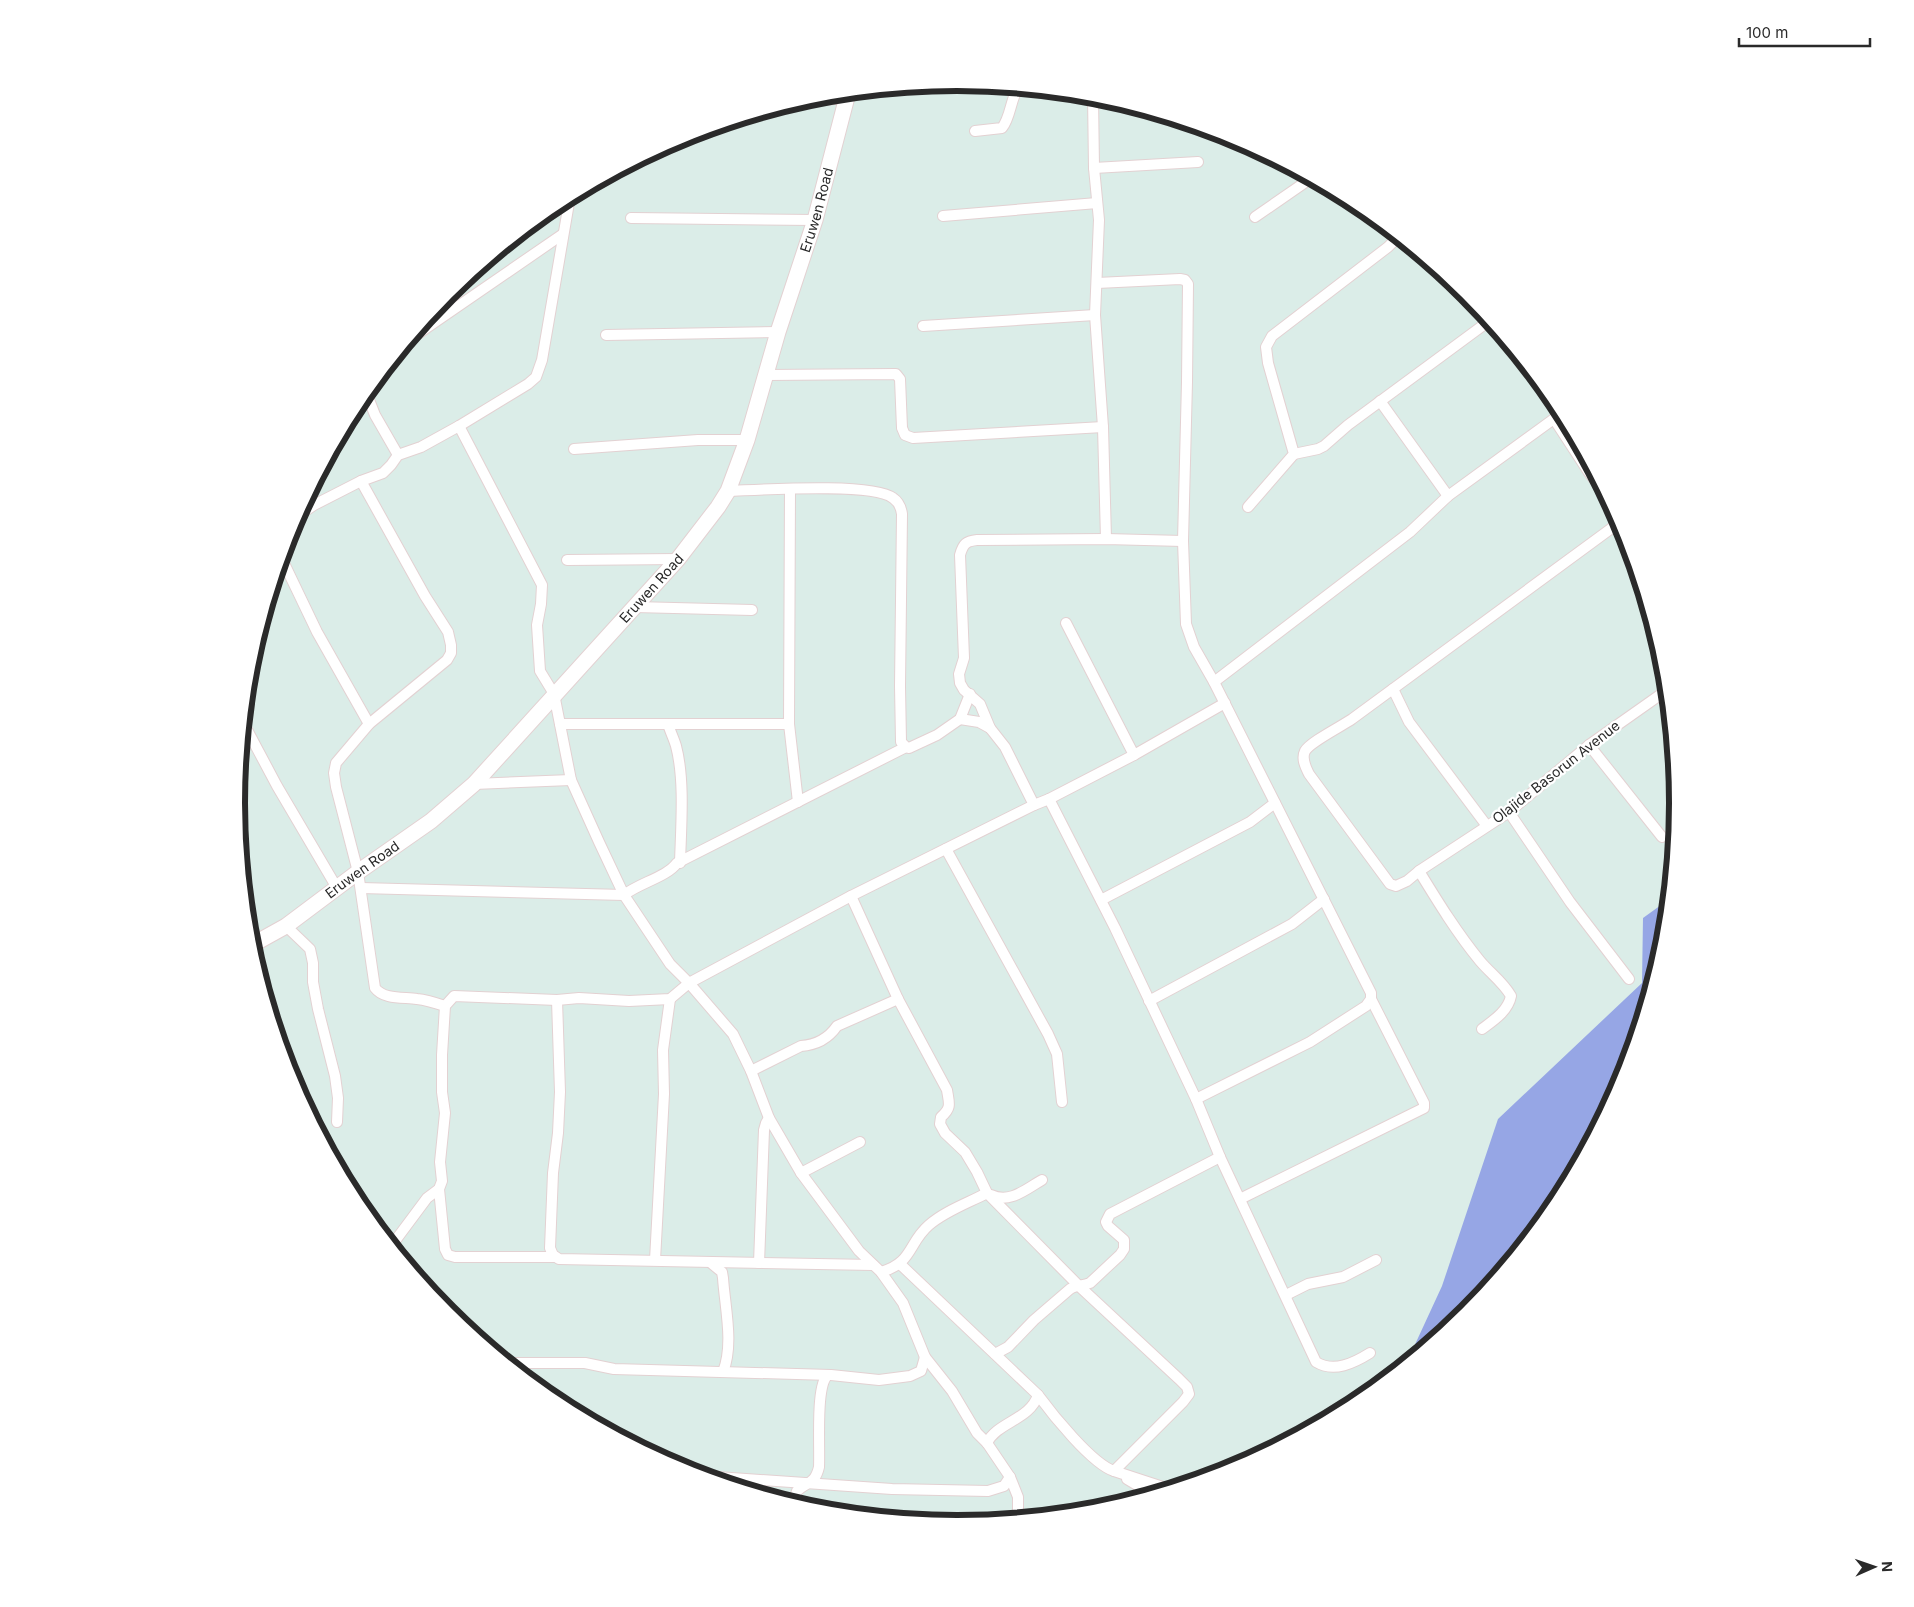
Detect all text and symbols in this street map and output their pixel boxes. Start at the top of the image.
scale bar [1739,15,1870,47]
text: 100 m [1746,23,1788,42]
street label: Eruwen Road [796,166,836,254]
street label: Eruwen Road [615,550,687,626]
street label: Olajide Basorun Avenue [1489,717,1623,827]
street label: Eruwen Road [321,837,402,902]
north arrow [1849,1542,1899,1592]
text: N [1879,1561,1896,1572]

